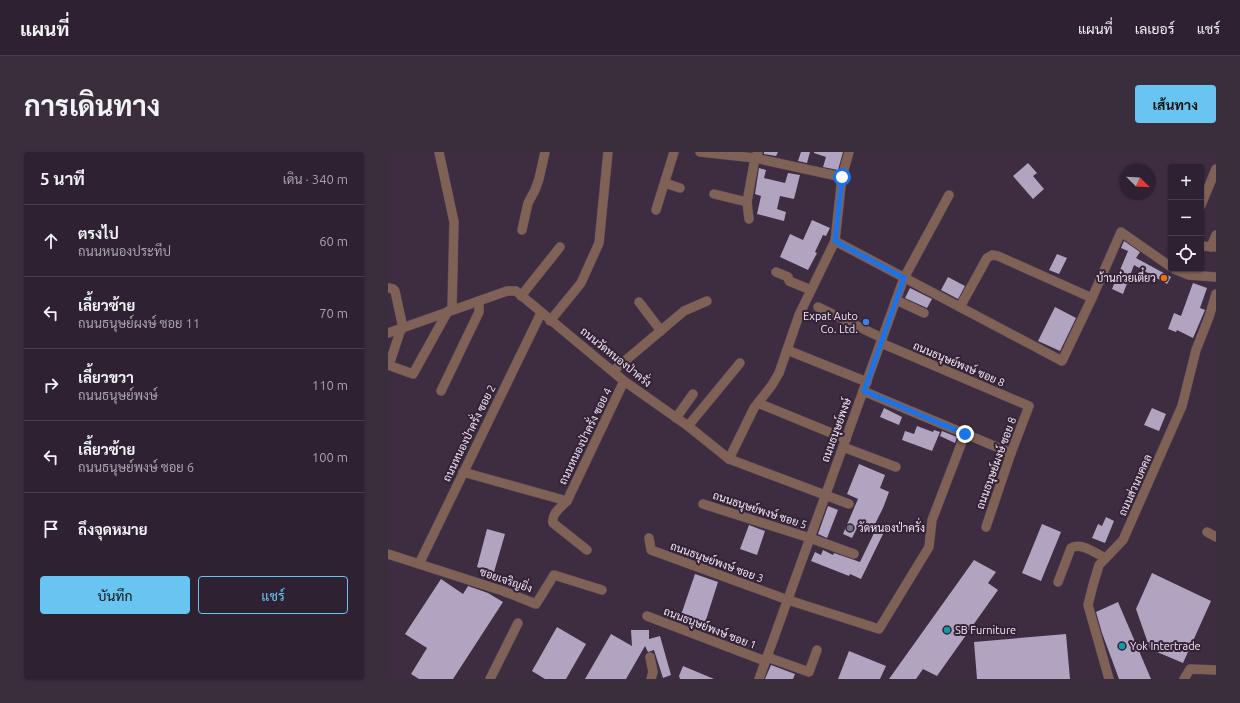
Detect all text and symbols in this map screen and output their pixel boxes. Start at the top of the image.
text: แผนที่ [20,18,69,40]
text: แผนที่ [1078,21,1113,37]
text: เลเยอร์ [1135,21,1175,37]
text: แชร์ [1197,21,1220,37]
button: เส้นทาง [1135,85,1216,123]
text: การเดินทาง [24,90,160,121]
north arrow [1120,164,1156,200]
map controls [1168,164,1204,272]
button: + [1168,164,1204,200]
route start [833,168,851,186]
text: 5 นาที [40,169,85,188]
text: เดิน · 340 m [283,172,348,186]
button: − [1168,200,1204,236]
text: ตรงไป [78,225,119,242]
icon: ahead [40,230,62,252]
text: 60 m [319,234,348,248]
button: locate [1168,236,1204,272]
text: ถนนหนองประทีป [78,244,171,258]
place label: บ้านก๋วยเตี๋ยว [1096,267,1156,284]
marker: บ้านก๋วยเตี๋ยว [1159,273,1169,283]
text: เลี้ยวซ้าย [78,297,135,314]
icon: left [40,302,62,324]
text: 70 m [319,306,348,320]
place label: Expat Auto Co. Ltd. [803,310,858,335]
text: ถนนธนุษย์ผงษ์ ซอย 11 [78,316,200,330]
marker: Expat Auto Co. Ltd. [861,317,871,327]
street label: ถนนวัดหนองป่าครั่ง [578,321,657,389]
street label: ถนนธนุษย์พงษ์ ซอย 8 [910,337,1007,391]
text: เลี้ยวขวา [78,369,134,386]
icon: right [40,374,62,396]
text: 110 m [312,378,348,392]
street label: ถนนหนองป่าครั่ง ซอย 2 [436,381,498,483]
street label: ถนนหนองป่าครั่ง ซอย 4 [552,384,614,486]
text: ถนนธนุษย์พงษ์ [78,388,158,402]
street label: ถนนธนุษย์พงษ์ [817,395,856,465]
street label: ถนนธนุษย์ผงษ์ ซอย 8 [972,415,1021,512]
route end [956,425,974,443]
text: เลี้ยวซ้าย [78,441,135,458]
icon: left [40,446,62,468]
text: 100 m [312,450,348,464]
street label: ถนนส่วนบคคล [1115,452,1154,518]
text: ถนนธนุษย์พงษ์ ซอย 6 [78,460,194,474]
street label: ถนนธนุษย์พงษ์ ซอย 5 [710,487,809,534]
place label: วัดหนองป่าครั่ง [858,517,925,534]
icon: arrive [40,518,62,540]
text: ถึงจุดหมาย [78,521,148,538]
marker: วัดหนองป่าครั่ง [845,523,855,533]
street label: ถนนธนุษย์พงษ์ ซอย 3 [668,538,766,587]
street label: ซอยเจริญยิ่ง [478,561,535,596]
button: บันทึก [40,576,190,614]
button: แชร์ [198,576,348,614]
street label: ถนนธนุษย์พงษ์ ซอย 1 [661,603,759,654]
place label: SB Furniture [955,624,1016,636]
marker: SB Furniture [942,625,952,635]
place label: Yok Intertrade [1130,640,1201,652]
marker: Yok Intertrade [1117,641,1127,651]

